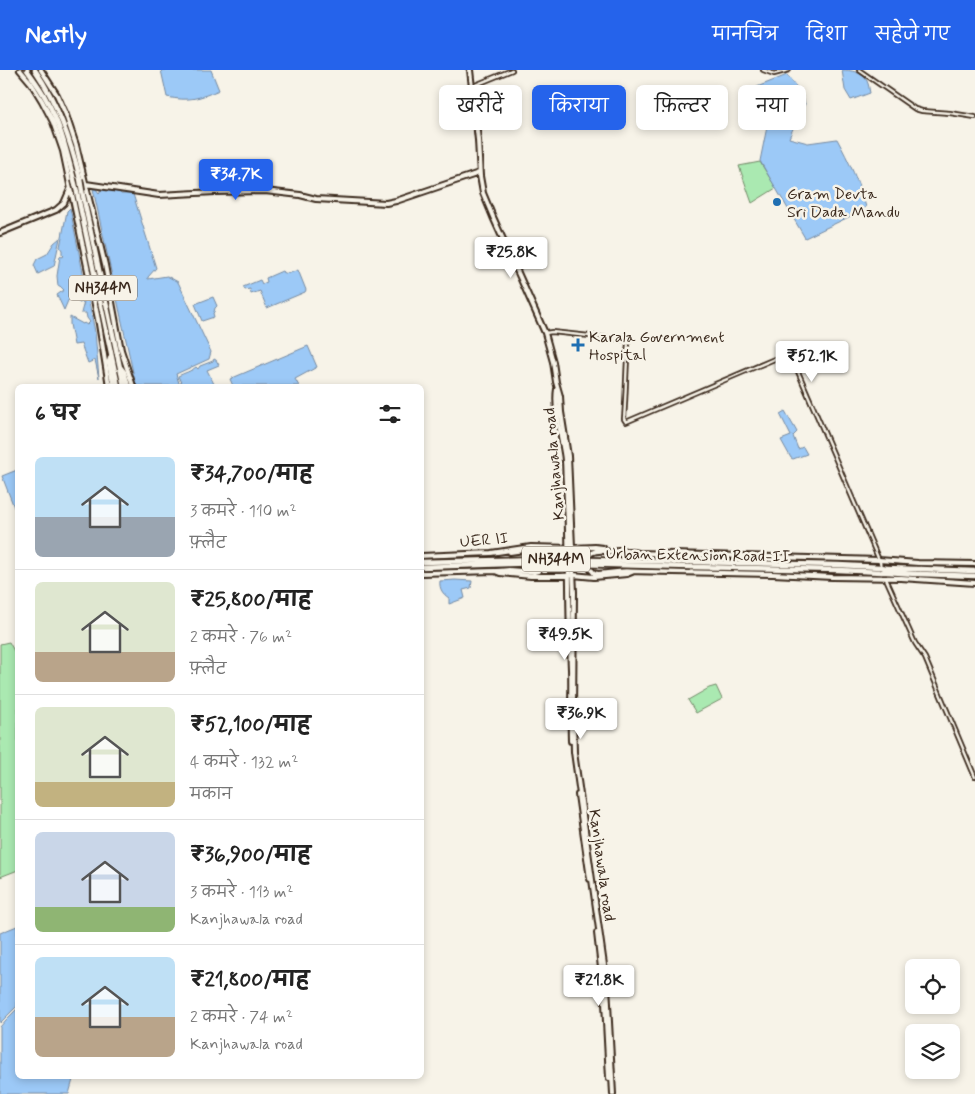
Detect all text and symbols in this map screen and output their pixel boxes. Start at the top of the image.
text: Nestly [25,20,87,51]
text: मानचित्र [712,23,778,47]
text: दिशा [806,23,847,47]
text: सहेजे गए [875,23,950,47]
chip: खरीदें [439,85,522,130]
chip: किराया [532,85,626,130]
chip: फ़िल्टर [636,85,728,130]
chip: नया [738,85,806,130]
pin: ₹34.7K [195,158,277,201]
text: ₹34.7K [210,164,262,185]
place label: Gram Devta Sri Dada Mandu [787,184,900,223]
marker: Gram Devta Sri Dada Mandu [771,196,783,208]
pin: ₹25.8K [470,236,552,279]
text: ₹25.8K [486,242,536,263]
road number: NH344M [69,276,137,300]
place label: Karala Government Hospital [589,327,724,366]
marker: Karala Government Hospital [571,338,585,352]
pin: ₹52.1K [771,340,853,383]
text: ₹52.1K [787,346,837,367]
text: 6 घर [35,400,79,428]
icon: filters [376,400,404,428]
street label: Kanjhawala road [539,407,570,521]
text: ₹34,700/माह [190,460,313,488]
icon: home [75,477,135,537]
text: 3 कमरे · 110 m² [190,501,297,522]
street label: UER II [459,528,509,553]
text: फ़्लैट [190,533,226,554]
street label: Urban Extension Road-II [606,543,790,568]
road number: NH344M [522,546,590,572]
text: ₹25,800/माह [190,586,312,614]
icon: home [75,602,135,662]
pin: ₹49.5K [524,618,606,661]
text: ₹49.5K [538,624,592,645]
text: 2 कमरे · 76 m² [190,627,292,648]
text: फ़्लैट [190,659,226,680]
pin: ₹36.9K [540,698,622,740]
text: ₹36.9K [556,703,606,724]
text: ₹52,100/माह [190,711,311,739]
icon: home [75,727,135,787]
text: 4 कमरे · 132 m² [190,752,298,773]
text: मकान [190,784,232,805]
street label: Kanjhawala road [583,808,620,923]
text: ₹36,900/माह [190,841,311,869]
icon: home [75,852,135,912]
text: 3 कमरे · 113 m² [190,882,293,903]
text: Kanjhawala road [190,909,303,930]
map controls [905,959,960,1079]
button: locate [905,959,960,1014]
pin: ₹21.8K [558,964,640,1007]
text: ₹21,800/माह [190,966,309,994]
text: ₹21.8K [574,970,624,991]
icon: home [75,977,135,1037]
text: 2 कमरे · 74 m² [190,1007,293,1028]
button: layers [905,1024,960,1079]
text: Kanjhawala road [190,1034,303,1055]

